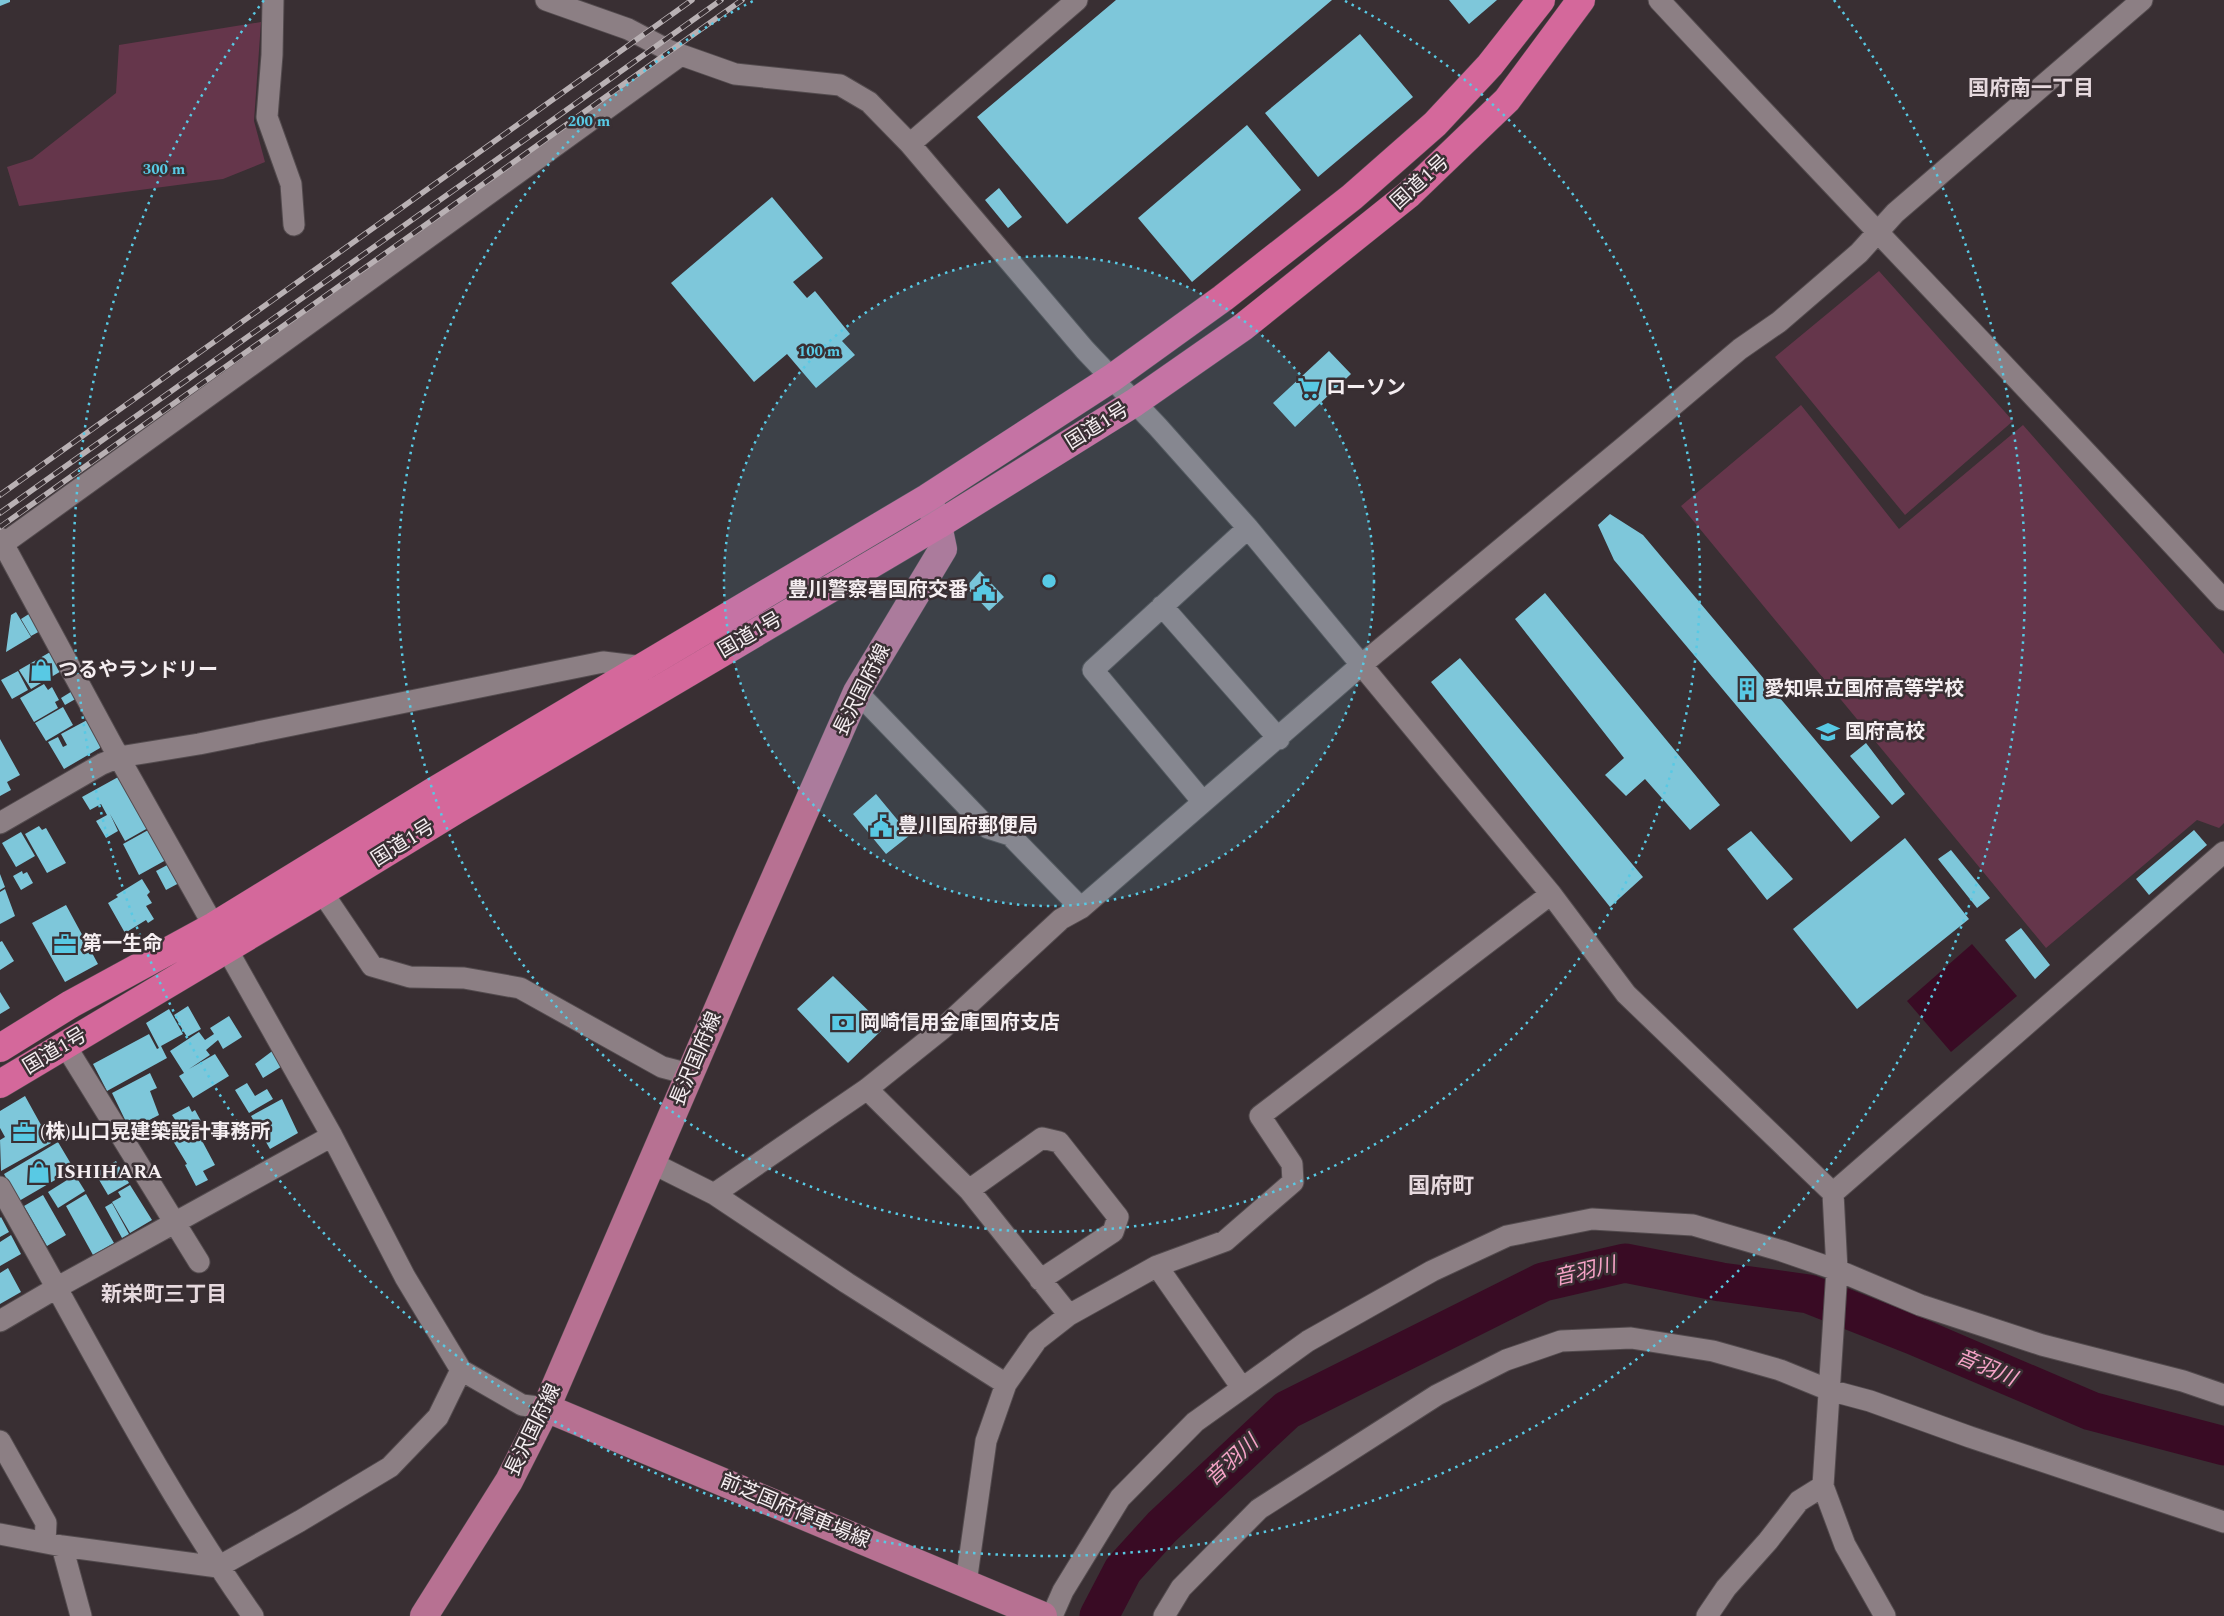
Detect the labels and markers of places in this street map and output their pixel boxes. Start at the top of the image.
place label: ローソン [1326,373,1406,403]
supermarket icon: ローソン [1296,375,1322,401]
centre of rings [1040,572,1058,590]
place label: 豊川警察署国府交番 [788,575,968,605]
public building icon: 豊川警察署国府交番 [971,577,997,603]
place label: つるやランドリー [58,655,218,685]
shop icon: つるやランドリー [28,657,54,683]
place label: 愛知県立国府高等学校 [1764,674,1964,704]
building icon: 愛知県立国府高等学校 [1734,676,1760,702]
place label: 国府高校 [1845,717,1925,747]
school or university icon: 国府高校 [1815,719,1841,745]
place label: 豊川国府郵便局 [898,811,1038,841]
public building icon: 豊川国府郵便局 [868,813,894,839]
place label: 第一生命 [82,929,163,959]
office icon: 第一生命 [52,931,78,957]
place label: 岡崎信用金庫国府支店 [860,1008,1060,1038]
bank icon: 岡崎信用金庫国府支店 [830,1010,856,1036]
place label: (株)山口晃建築設計事務所 [40,1117,270,1147]
office icon: (株)山口晃建築設計事務所 [11,1119,37,1145]
place label: ISHIHARA [56,1157,163,1187]
shop icon: ISHIHARA [26,1159,52,1185]

